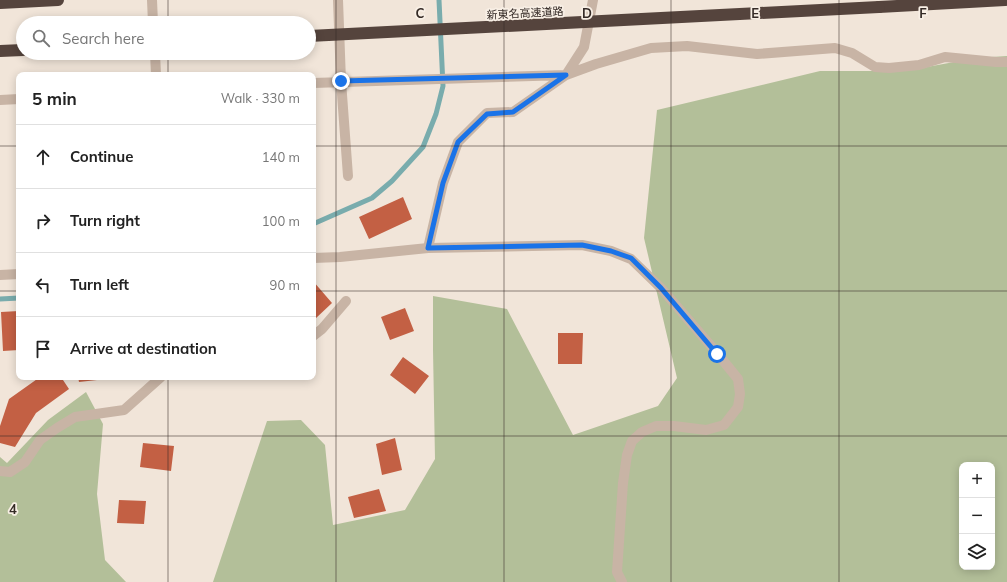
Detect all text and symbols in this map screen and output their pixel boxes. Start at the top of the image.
street label: 新東名高速道路 [486,4,564,22]
text: C [416,5,425,21]
text: D [582,5,592,21]
text: E [751,5,759,21]
text: F [919,5,927,21]
search box [16,16,316,60]
icon: search [30,27,52,49]
text: Search here [62,29,144,48]
route end [332,72,350,90]
text: 5 min [32,88,77,109]
text: Walk · 330 m [221,90,300,106]
icon: ahead [32,146,54,168]
text: Continue [70,147,133,166]
text: 140 m [262,149,300,165]
icon: right [32,210,54,232]
text: Turn right [70,211,140,230]
text: 100 m [262,213,300,229]
icon: left [32,274,54,296]
text: Turn left [70,275,129,294]
text: 90 m [270,277,300,293]
icon: arrive [32,338,54,360]
text: Arrive at destination [70,339,217,358]
route start [708,345,726,363]
map controls [959,462,995,570]
button: + [959,462,995,498]
button: − [959,498,995,534]
text: 4 [9,501,17,517]
button: layers [959,534,995,570]

